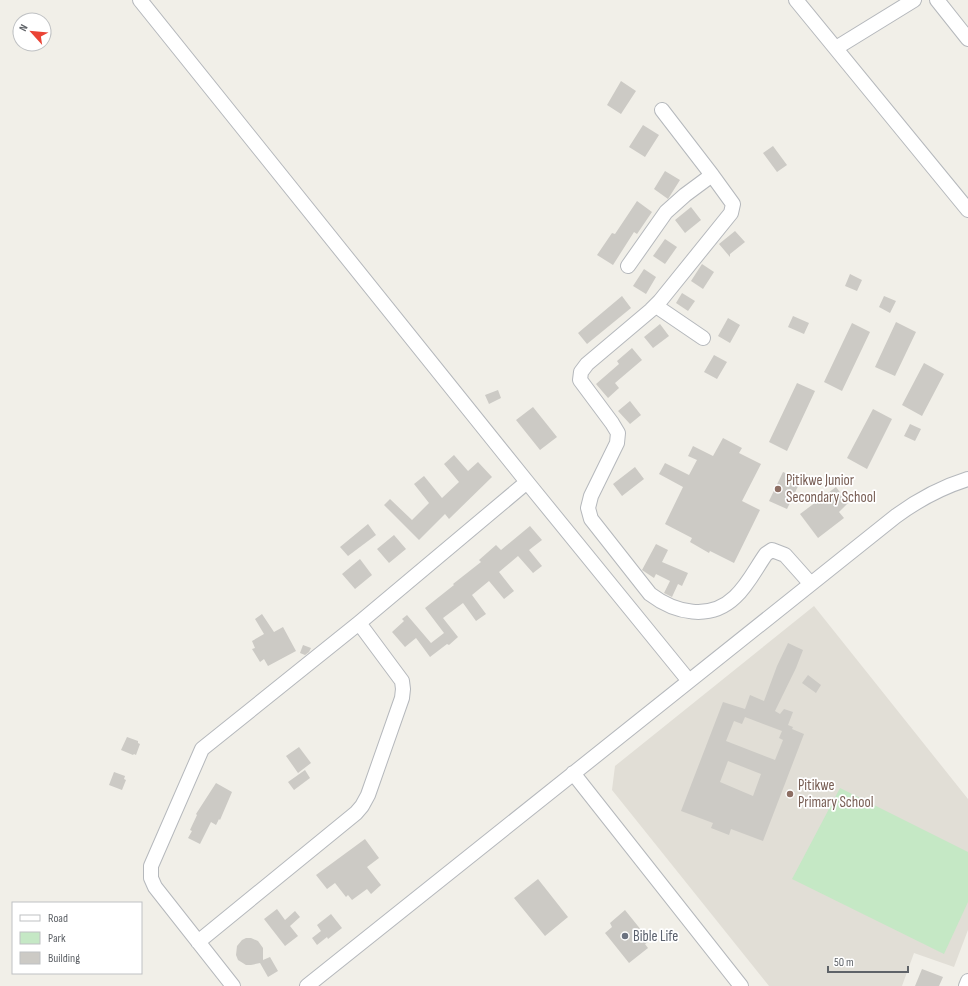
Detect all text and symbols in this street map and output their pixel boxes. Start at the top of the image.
north arrow [12,12,52,52]
text: N [16,22,31,33]
place label: Pitikwe Junior Secondary School [786,471,876,507]
marker: Pitikwe Junior Secondary School [773,484,783,494]
place label: Pitikwe Primary School [798,776,874,812]
marker: Pitikwe Primary School [785,789,795,799]
legend [12,902,142,974]
text: Road [48,911,68,926]
place label: Bible Life [633,927,678,946]
text: Park [48,931,66,946]
marker: Bible Life [620,931,630,941]
scale bar [828,948,908,974]
text: Building [48,951,80,966]
text: 50 m [834,955,854,970]

